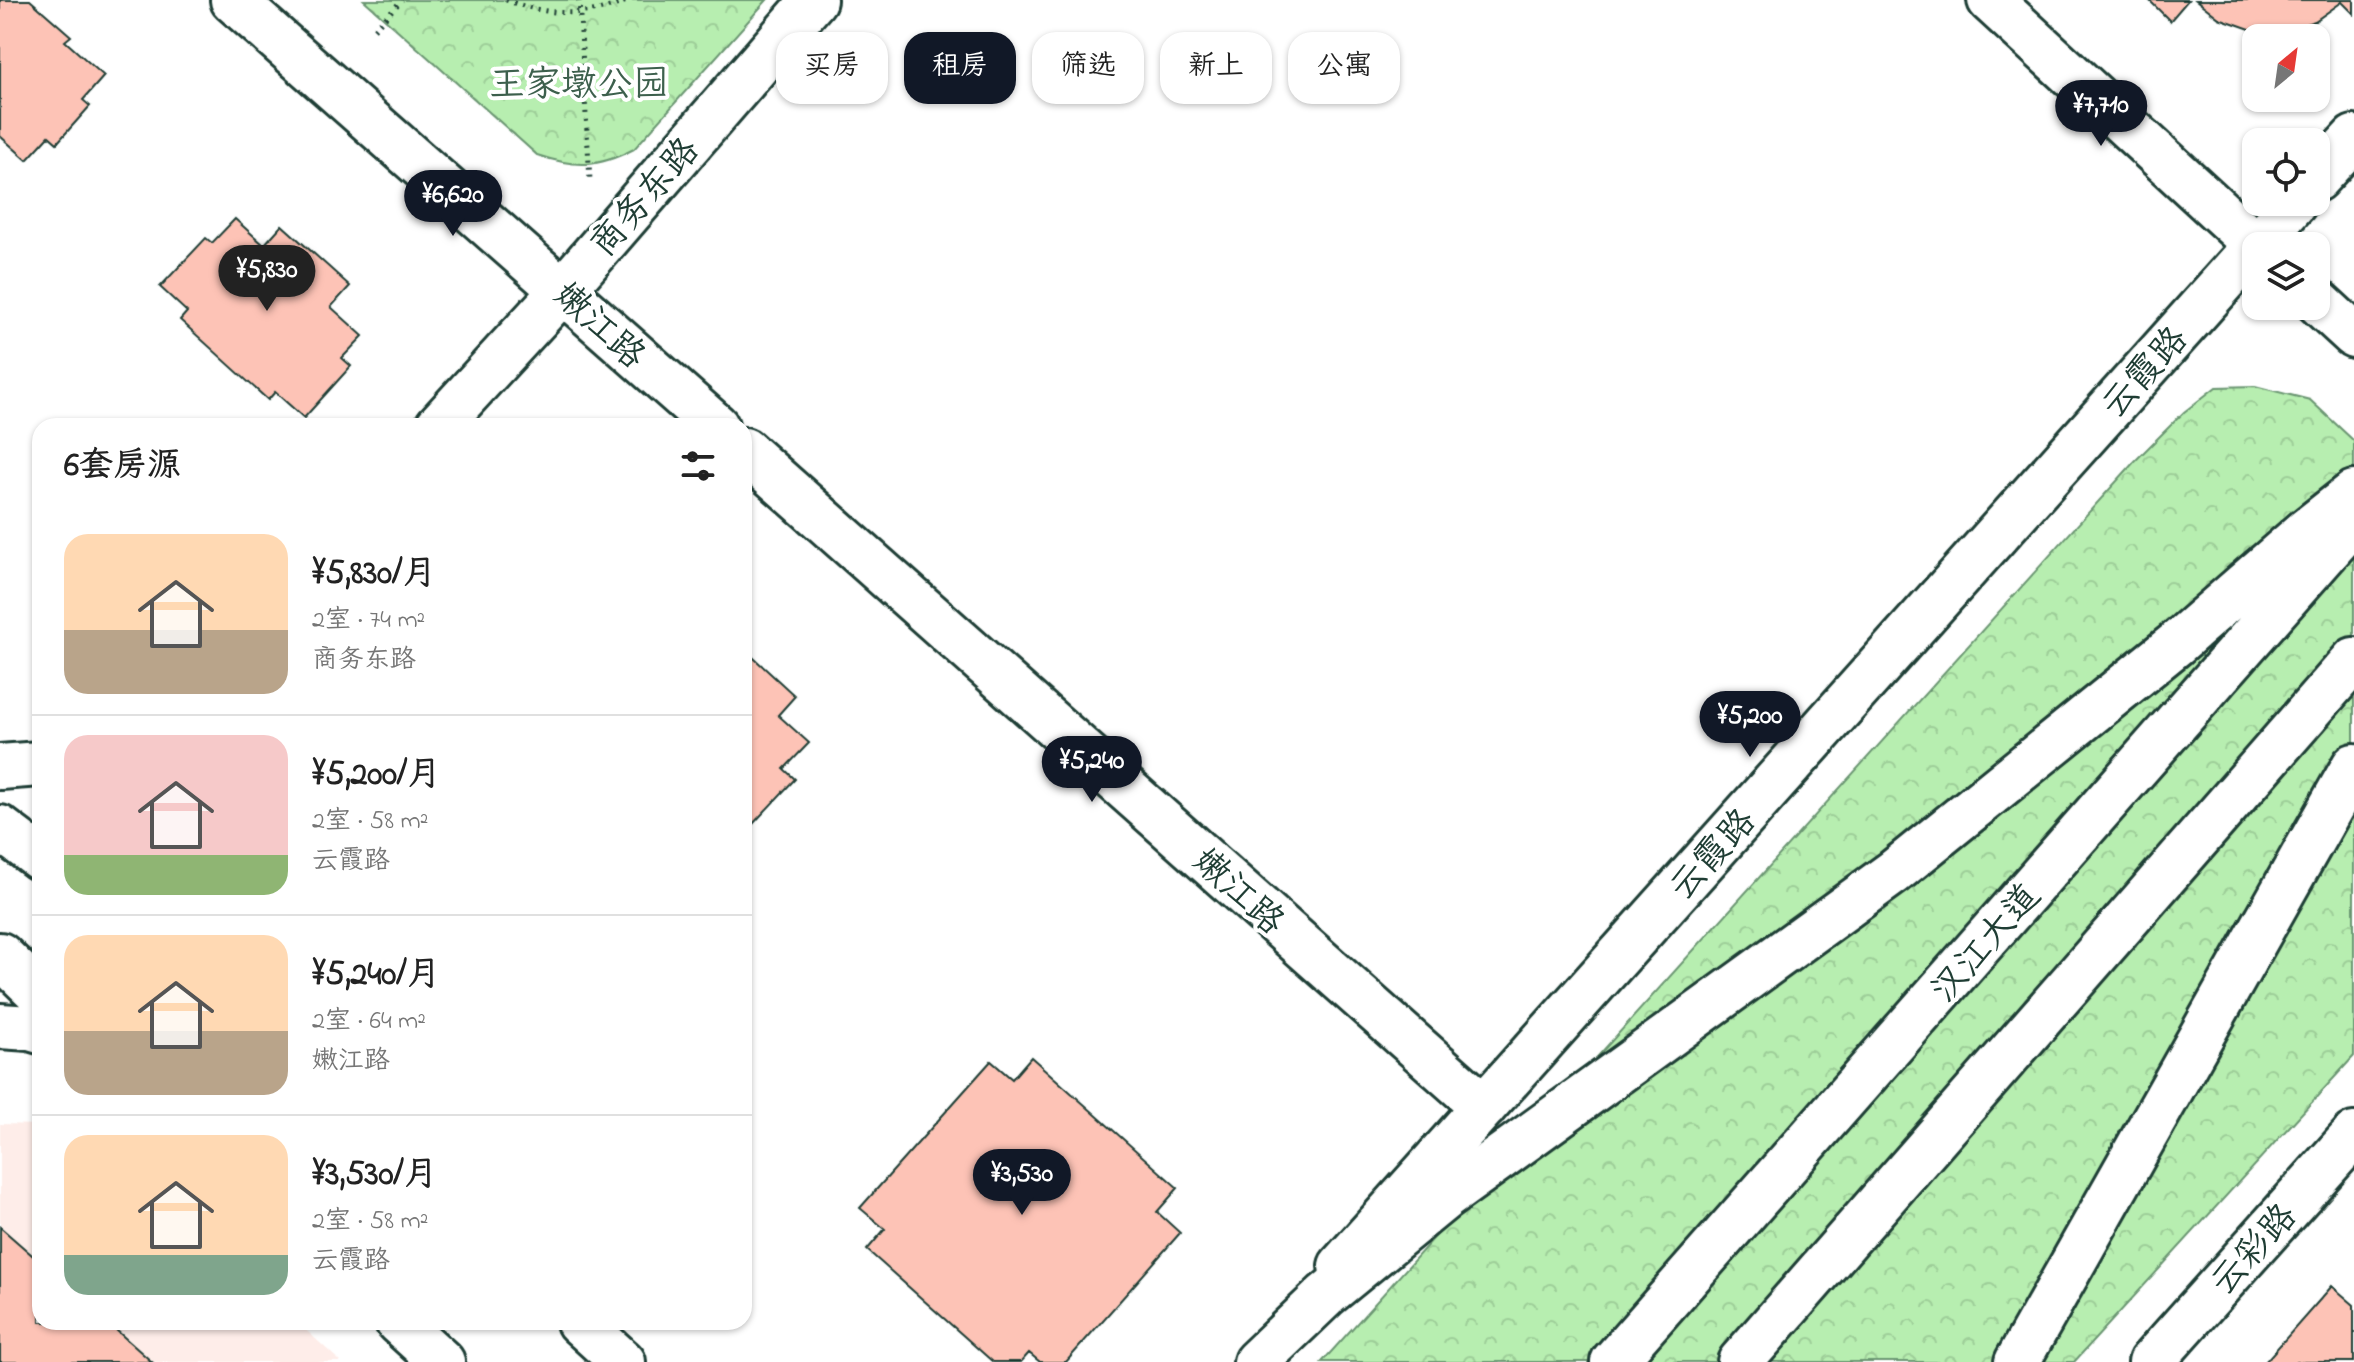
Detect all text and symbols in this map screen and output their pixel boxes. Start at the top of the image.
north arrow [2242,24,2330,112]
map controls [2242,24,2330,320]
chip: 买房 [776,32,888,104]
chip: 租房 [904,32,1016,104]
chip: 筛选 [1032,32,1144,104]
chip: 新上 [1160,32,1272,104]
chip: 公寓 [1288,32,1400,104]
park label: 王家墩公园 [489,60,669,113]
pin: ¥7,710 [2036,80,2166,148]
text: ¥7,710 [2073,87,2129,125]
street label: 商务东路 [579,127,714,271]
button: locate [2242,128,2330,216]
pin: ¥6,620 [388,170,518,238]
text: ¥6,620 [422,177,484,215]
button: layers [2242,232,2330,320]
pin: ¥5,830 [202,245,332,313]
text: ¥5,830 [236,252,298,290]
street label: 嫩江路 [540,272,656,383]
street label: 云霞路 [2091,316,2202,432]
text: 6套房源 [64,442,181,492]
icon: filters [676,444,720,488]
text: ¥5,830/月 [312,550,437,600]
icon: home [128,566,224,662]
text: 2室 · 74 m² [312,602,425,640]
text: 商务东路 [312,642,416,680]
pin: ¥5,200 [1685,691,1815,759]
text: ¥5,200 [1718,698,1782,736]
pin: ¥5,240 [1027,736,1157,804]
text: ¥5,240 [1060,743,1124,781]
text: ¥5,200/月 [312,751,441,801]
icon: home [128,767,224,863]
street label: 云霞路 [1659,798,1770,914]
text: 2室 · 58 m² [312,803,428,841]
street label: 嫩江路 [1179,838,1295,949]
text: 云霞路 [312,843,390,881]
street label: 汉江大道 [1920,873,2055,1017]
text: ¥5,240/月 [312,951,441,1001]
icon: home [128,967,224,1063]
text: 2室 · 64 m² [312,1003,426,1041]
text: 嫩江路 [312,1043,390,1081]
pin: ¥3,530 [957,1149,1087,1217]
text: ¥3,530/月 [312,1151,438,1201]
text: ¥3,530 [991,1156,1053,1194]
icon: home [128,1167,224,1263]
street label: 云彩路 [2200,1193,2311,1309]
text: 2室 · 58 m² [312,1203,428,1241]
text: 云霞路 [312,1243,390,1281]

